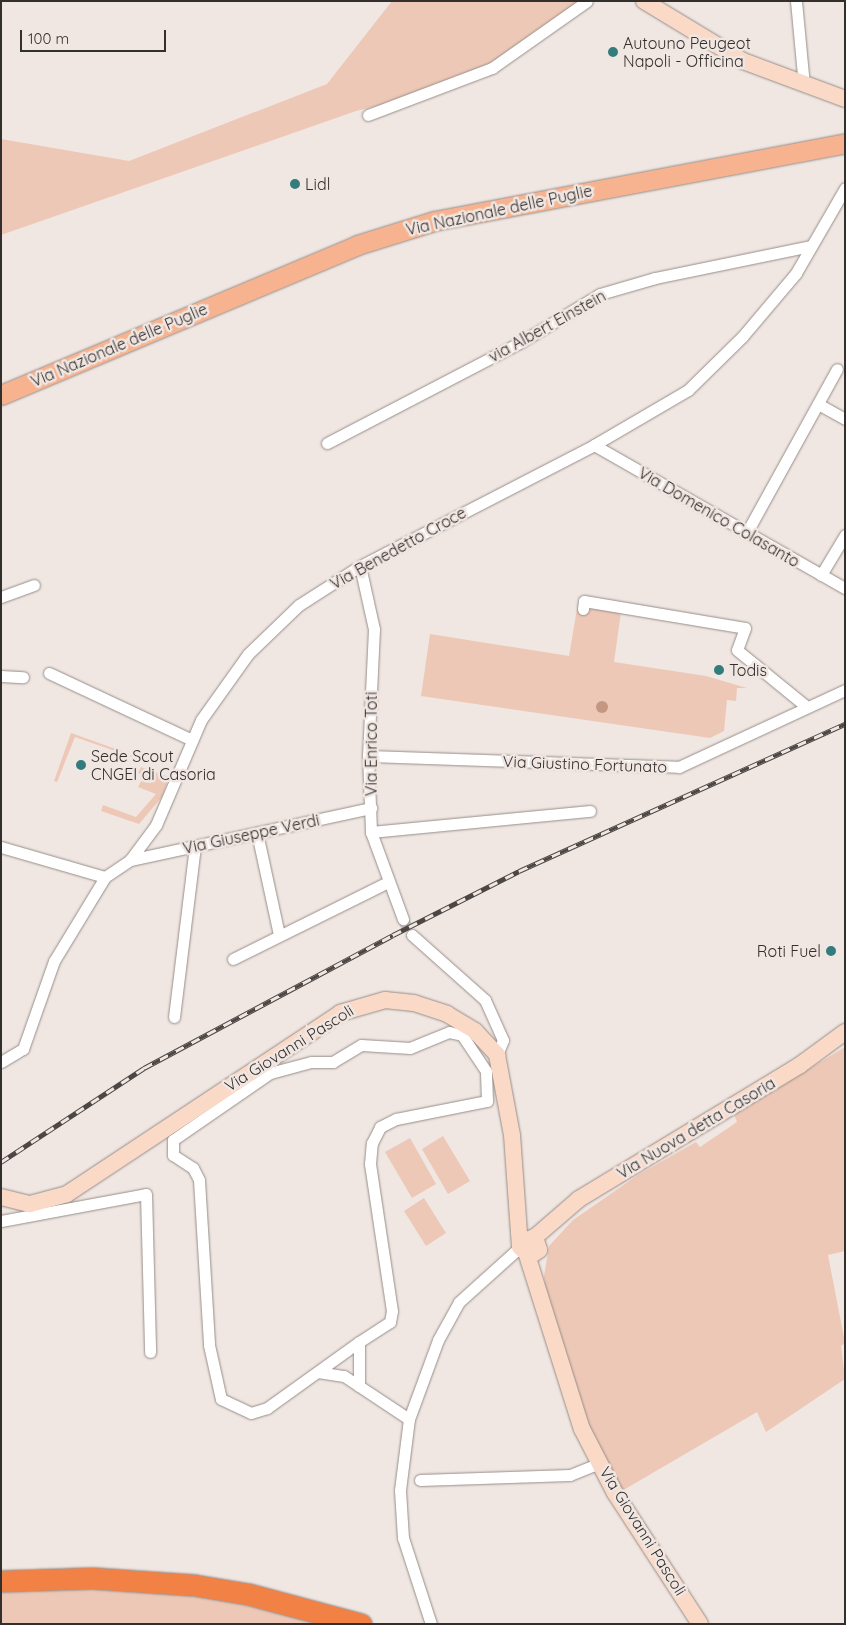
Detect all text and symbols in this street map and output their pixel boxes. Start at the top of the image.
scale bar [22,20,169,52]
text: 100 m [28,29,69,48]
place label: Autouno Peugeot Napoli - Officina [623,33,751,71]
marker: Autouno Peugeot Napoli - Officina [607,46,619,58]
place label: Lidl [305,174,330,194]
marker: Lidl [289,178,301,190]
street label: Via Nazionale delle Puglie [404,181,594,239]
street label: via Albert Einstein [485,286,609,366]
street label: Via Nazionale delle Puglie [28,299,210,391]
street label: Via Domenico Colasanto [635,463,803,571]
street label: Via Benedetto Croce [327,503,469,593]
place label: Todis [729,660,767,680]
marker: Todis [713,664,725,676]
street label: Via Enrico Toti [361,692,381,796]
place label: Sede Scout CNGEI di Casoria [91,746,216,784]
street label: Via Giustino Fortunato [502,752,668,776]
marker: Sede Scout CNGEI di Casoria [75,759,87,771]
street label: Via Giuseppe Verdi [181,810,321,858]
place label: Roti Fuel [757,941,821,961]
marker: Roti Fuel [825,945,837,957]
street label: Via Giovanni Pascoli [221,1001,357,1095]
street label: Via Nuova detta Casoria [613,1073,779,1183]
street label: Via Giovanni Pascoli [596,1463,690,1599]

